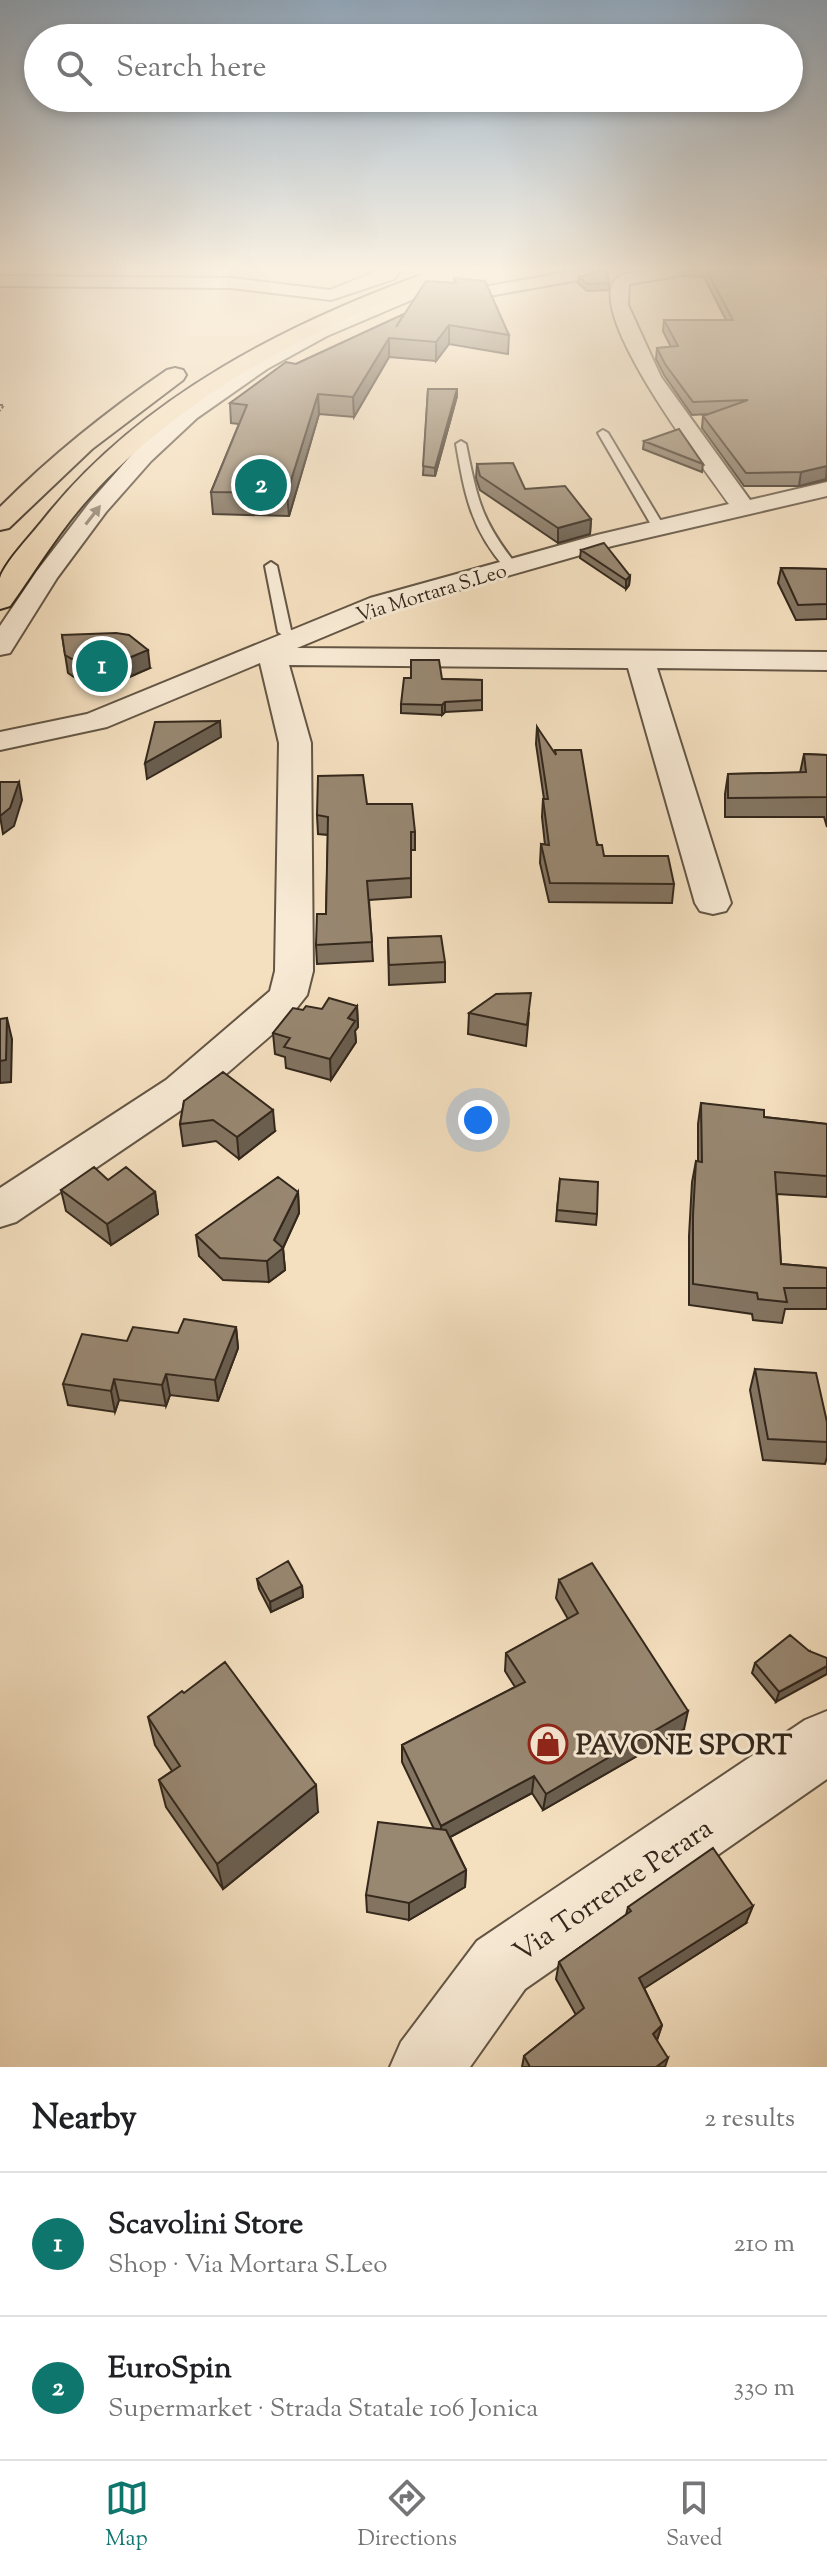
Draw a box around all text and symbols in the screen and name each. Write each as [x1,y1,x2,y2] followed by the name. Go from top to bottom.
[24,24,803,112] search box
[52,46,96,90] icon: search
[116,47,266,90] text: Search here
[235,455,287,515] pin: 2
[84,505,100,525] one-way arrow
[353,558,511,631] street label: Via Mortara S.Leo
[76,636,128,696] pin: 1
[458,1100,498,1140] your location
[527,1723,569,1765] shop icon: PAVONE SPORT
[576,1727,793,1767] place label: PAVONE SPORT
[506,1810,722,1973] street label: Via Torrente Perara
[32,2095,137,2144] text: Nearby
[704,2101,795,2138] text: 2 results
[108,2204,303,2247] text: Scavolini Store
[54,2226,62,2263] text: 1
[733,2226,795,2263] text: 210 m
[108,2247,388,2284] text: Shop · Via Mortara S.Leo
[108,2348,232,2391] text: EuroSpin
[52,2370,64,2407] text: 2
[733,2370,795,2407] text: 330 m
[108,2391,538,2428] text: Supermarket · Strada Statale 106 Jonica
[105,2476,149,2556] tab: Map
[358,2476,457,2556] tab: Directions
[666,2476,722,2556] tab: Saved

